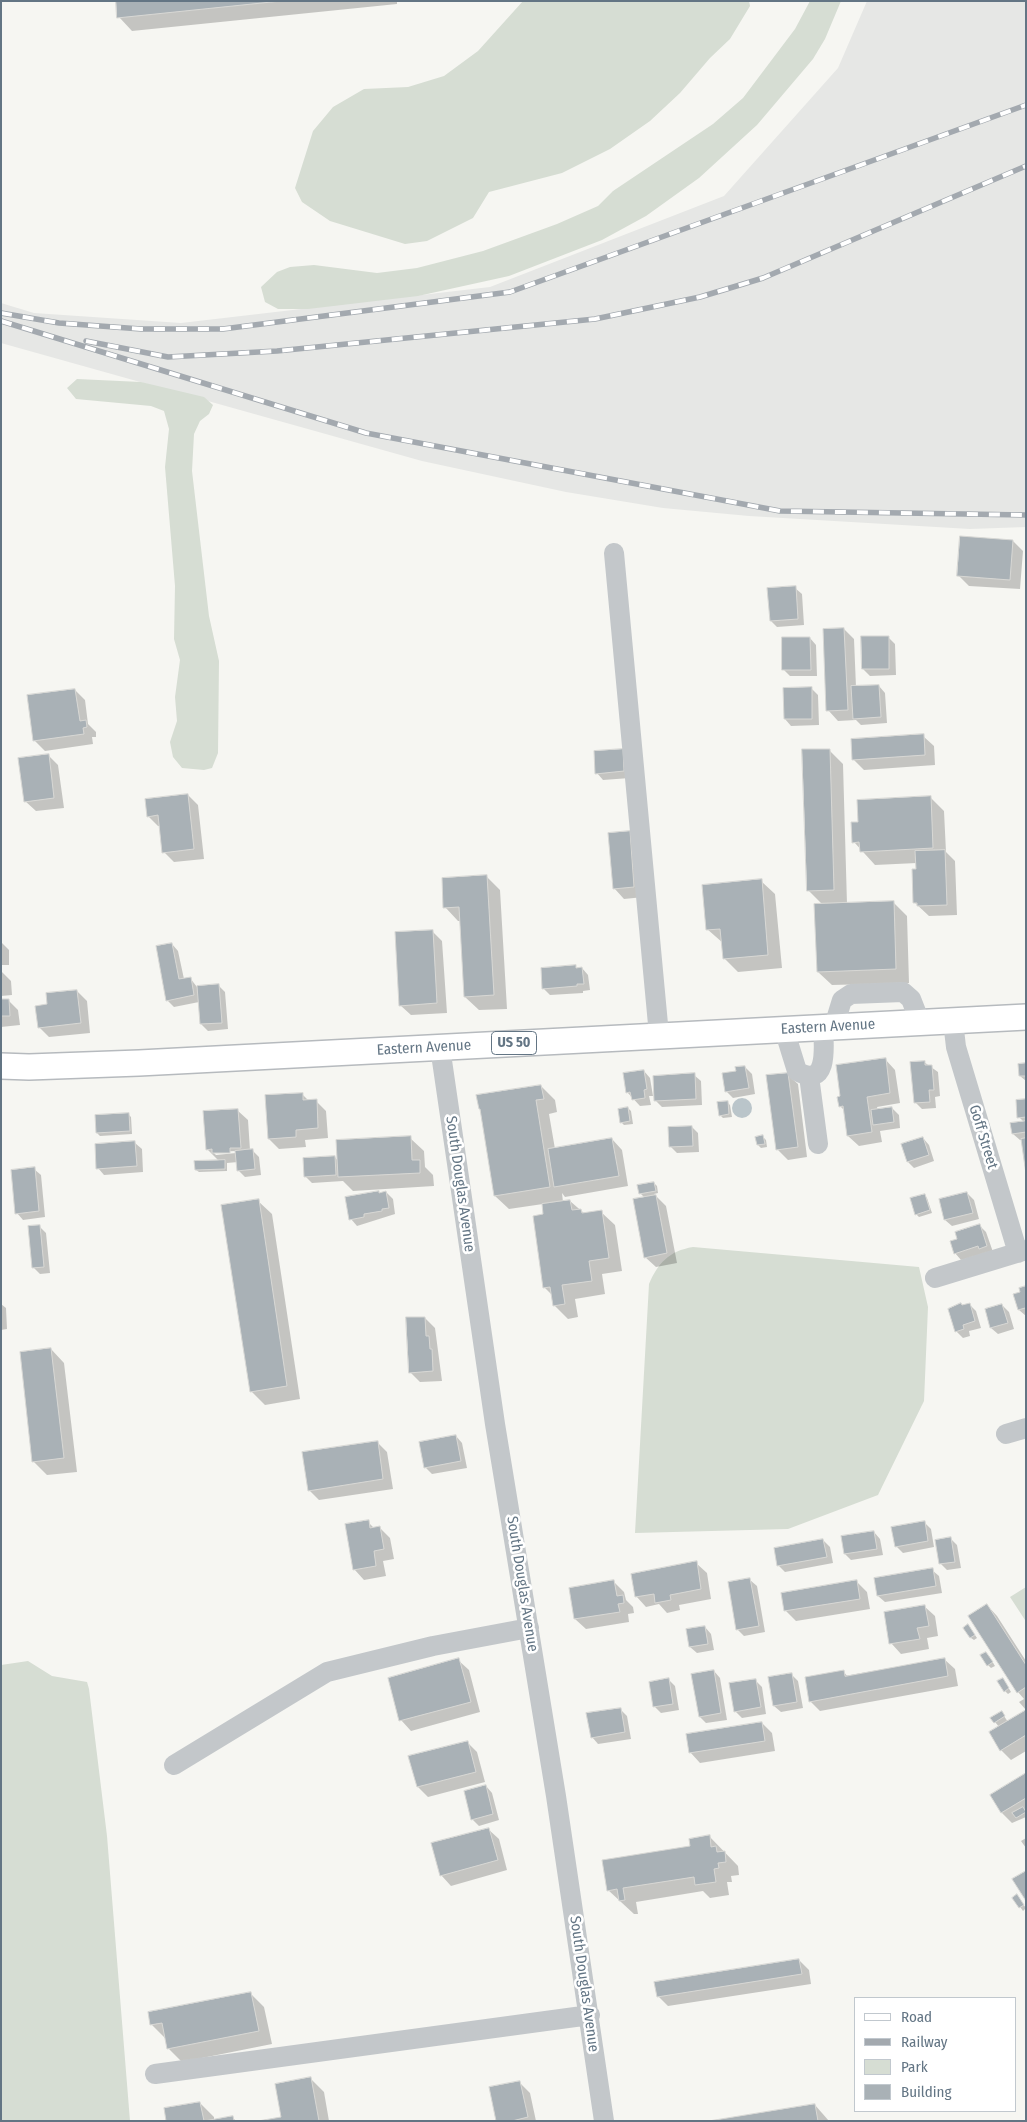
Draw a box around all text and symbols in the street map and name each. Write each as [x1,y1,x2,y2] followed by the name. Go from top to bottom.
[780,1016,876,1038] street label: Eastern Avenue
[492,1032,536,1054] road number: US 50
[376,1037,472,1059] street label: Eastern Avenue
[965,1103,1001,1171] street label: Goff Street
[442,1115,478,1253] street label: South Douglas Avenue
[502,1515,542,1653] street label: South Douglas Avenue
[566,1915,602,2053] street label: South Douglas Avenue
[854,1997,1017,2112] legend
[901,2008,932,2026] text: Road
[901,2033,948,2051] text: Railway
[901,2058,928,2076] text: Park
[901,2083,952,2101] text: Building

